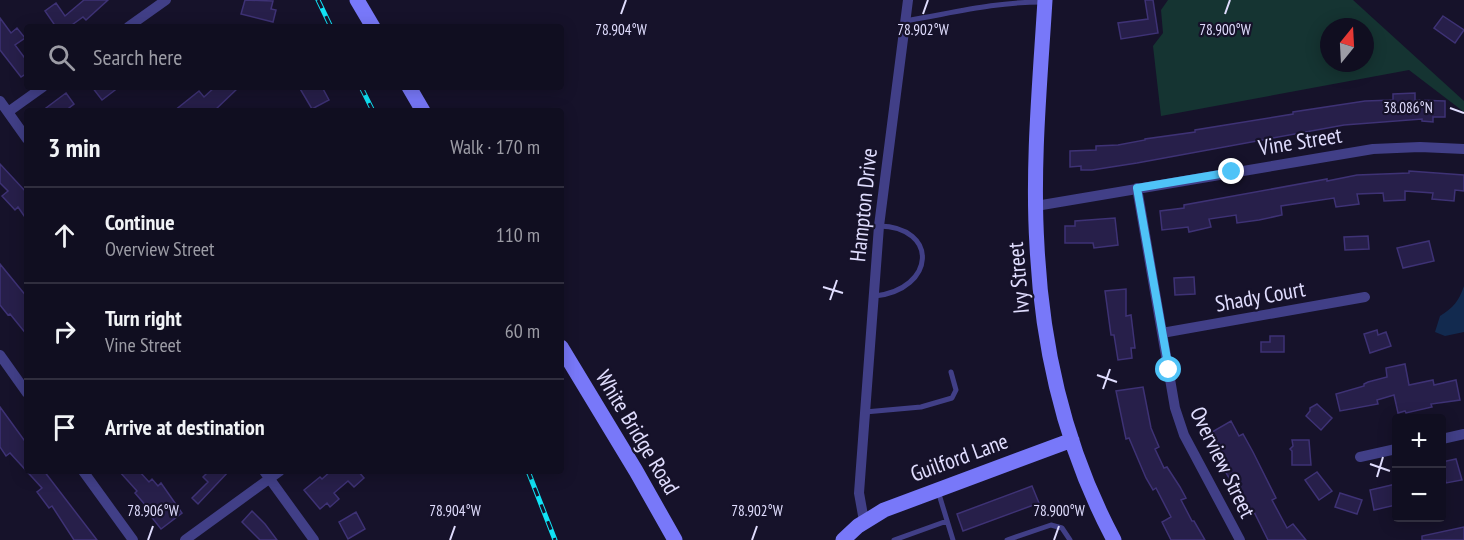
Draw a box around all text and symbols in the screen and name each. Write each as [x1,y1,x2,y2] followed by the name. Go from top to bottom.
[1320,18,1374,72] north arrow
[595,20,647,39] text: 78.904°W
[897,20,949,39] text: 78.902°W
[1199,20,1251,39] text: 78.900°W
[24,24,564,90] search box
[45,41,78,74] icon: search
[93,43,182,71] text: Search here
[1383,98,1433,117] text: 38.086°N
[1255,121,1344,162] street label: Vine Street
[48,131,101,164] text: 3 min
[450,134,540,160] text: Walk · 170 m
[843,147,883,263] street label: Hampton Drive
[1218,158,1244,184] route end
[105,208,175,236] text: Continue
[48,219,81,252] icon: ahead
[496,222,540,248] text: 110 m
[105,236,215,262] text: Overview Street
[1001,241,1035,315] street label: Ivy Street
[1213,274,1307,318] street label: Shady Court
[105,304,182,332] text: Turn right
[48,315,81,348] icon: right
[505,318,540,344] text: 60 m
[105,332,181,358] text: Vine Street
[1155,356,1181,382] route start
[590,365,686,499] street label: White Bridge Road
[1184,402,1262,522] street label: Overview Street
[48,411,81,444] icon: arrive
[105,413,265,441] text: Arrive at destination
[1392,414,1446,522] map controls
[1392,414,1446,468] button: +
[906,426,1012,488] street label: Guilford Lane
[1392,468,1446,522] button: −
[127,501,179,520] text: 78.906°W
[429,501,481,520] text: 78.904°W
[731,501,783,520] text: 78.902°W
[1033,501,1085,520] text: 78.900°W

